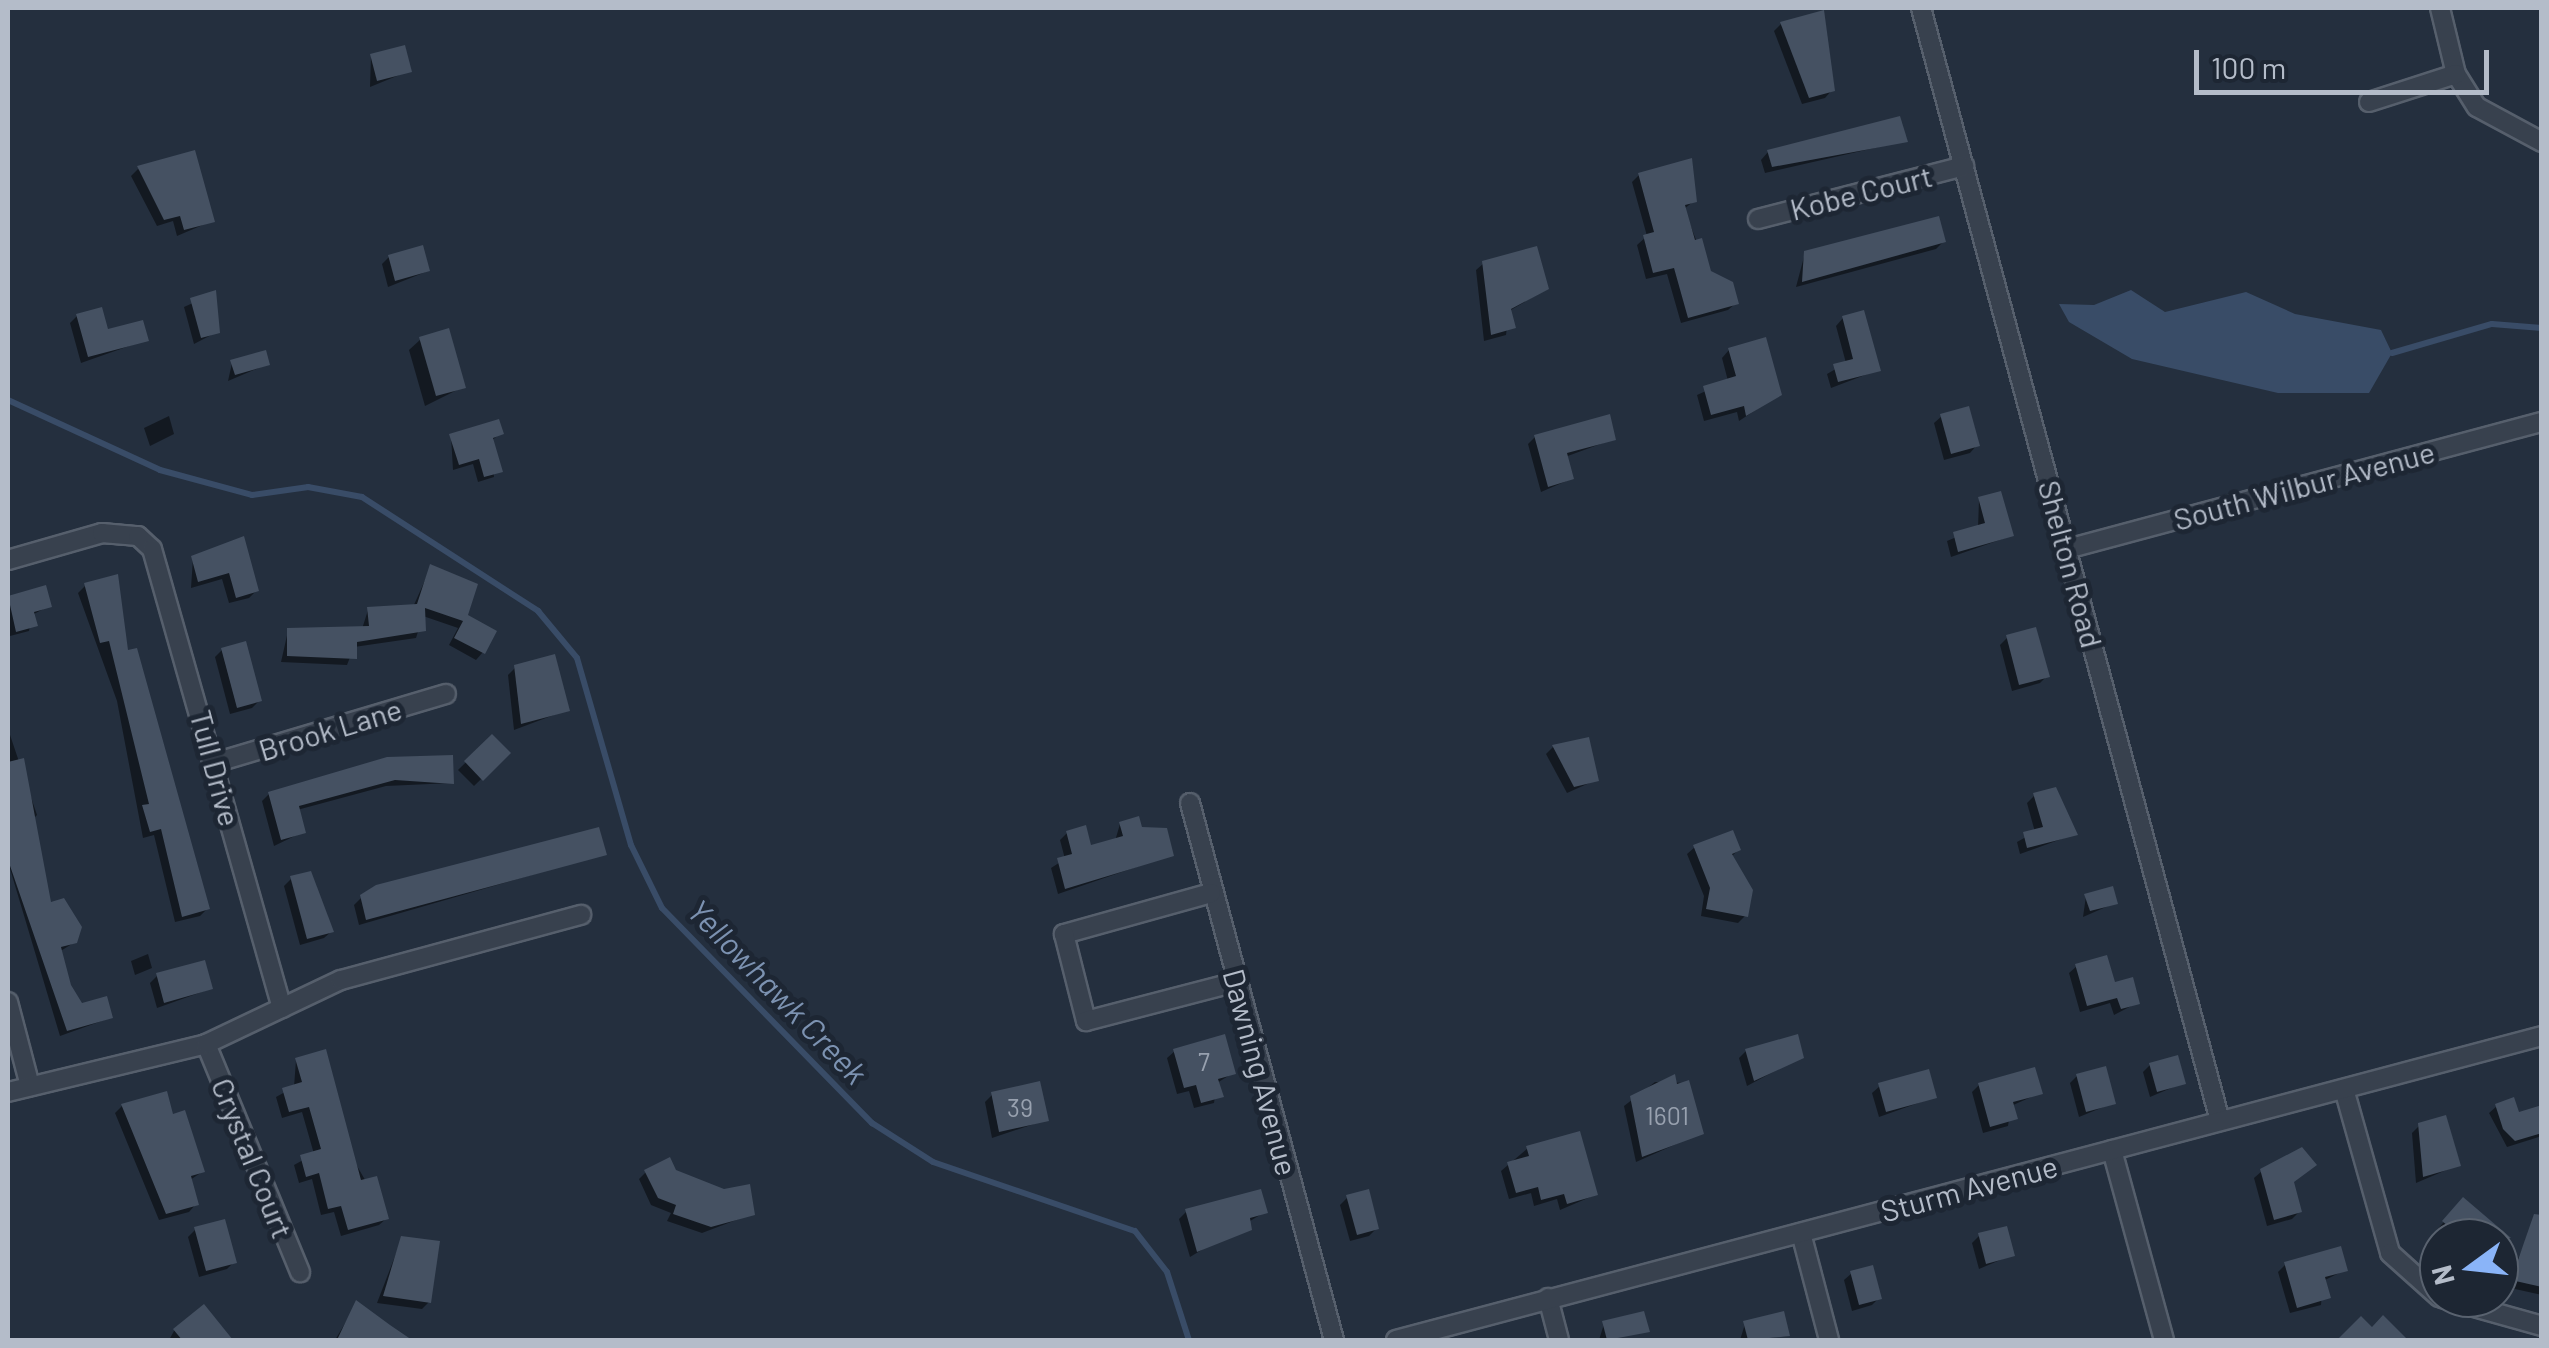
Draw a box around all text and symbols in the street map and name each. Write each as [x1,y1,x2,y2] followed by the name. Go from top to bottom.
[2199,30,2494,92] scale bar
[2211,49,2286,85] text: 100 m
[1786,157,1936,227] street label: Kobe Court
[2170,433,2438,537] street label: South Wilbur Avenue
[2031,476,2111,652] street label: Shelton Road
[254,690,406,768] street label: Brook Lane
[183,706,249,830] street label: Tull Drive
[680,891,876,1091] water label: Yellowhawk Creek
[1216,965,1306,1179] street label: Dawning Avenue
[1198,1046,1210,1076] house number: 7
[205,1073,301,1243] street label: Crystal Court
[1007,1092,1033,1122] house number: 39
[1645,1100,1689,1130] house number: 1601
[1877,1147,2061,1229] street label: Sturm Avenue
[2419,1218,2519,1318] north arrow
[2423,1262,2461,1289] text: N

